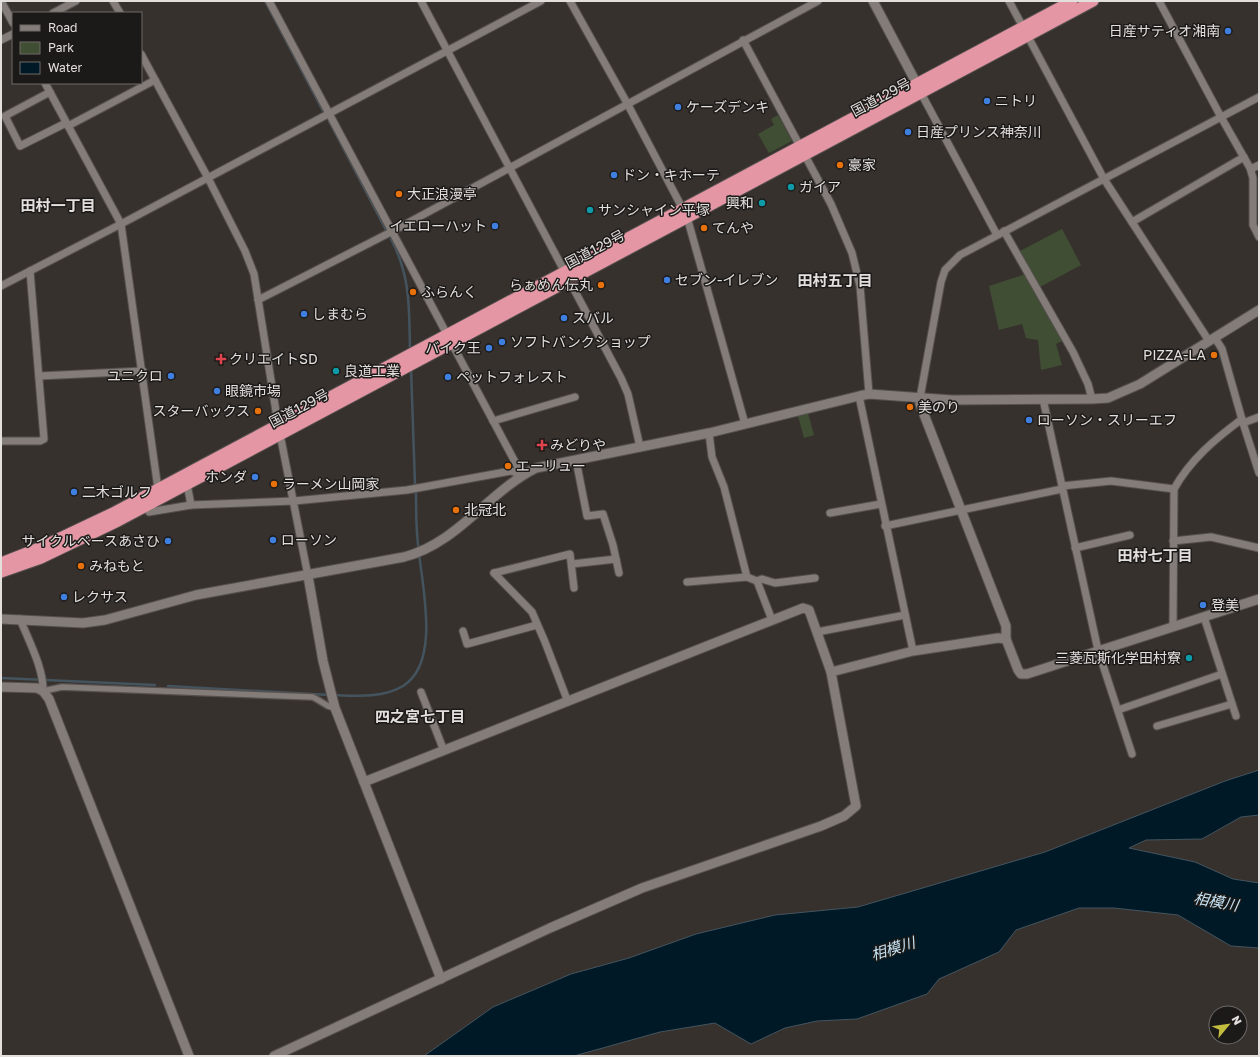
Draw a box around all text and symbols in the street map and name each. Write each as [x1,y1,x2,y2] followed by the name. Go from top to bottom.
[12,12,142,84] legend
[48,20,77,35] text: Road
[1109,22,1220,39] place label: 日産サティオ湘南
[1223,26,1233,36] marker: 日産サティオ湘南
[48,40,74,55] text: Park
[48,60,82,75] text: Water
[848,74,914,119] street label: 国道129号
[995,92,1037,109] place label: ニトリ
[982,96,992,106] marker: ニトリ
[686,98,769,115] place label: ケーズデンキ
[673,102,683,112] marker: ケーズデンキ
[916,123,1042,140] place label: 日産プリンス神奈川
[903,127,913,137] marker: 日産プリンス神奈川
[848,156,876,173] place label: 豪家
[835,160,845,170] marker: 豪家
[622,166,720,183] place label: ドン・キホーテ
[609,170,619,180] marker: ドン・キホーテ
[799,178,841,195] place label: ガイア
[786,182,796,192] marker: ガイア
[407,185,477,202] place label: 大正浪漫亭
[394,189,404,199] marker: 大正浪漫亭
[726,194,754,211] place label: 興和
[20,196,96,214] district label: 田村一丁目
[757,198,767,208] marker: 興和
[598,201,710,218] place label: サンシャイン平塚
[585,205,595,215] marker: サンシャイン平塚
[389,217,487,234] place label: イエローハット
[712,219,754,236] place label: てんや
[490,221,500,231] marker: イエローハット
[699,223,709,233] marker: てんや
[562,226,628,271] street label: 国道129号
[675,271,778,288] place label: セブン-イレブン
[797,271,873,289] district label: 田村五丁目
[662,275,672,285] marker: セブン-イレブン
[509,276,593,293] place label: らぁめん伝丸
[596,280,606,290] marker: らぁめん伝丸
[421,283,477,300] place label: ふらんく
[408,287,418,297] marker: ふらんく
[312,305,368,322] place label: しまむら
[299,309,309,319] marker: しまむら
[572,309,614,326] place label: スバル
[559,313,569,323] marker: スバル
[510,333,651,350] place label: ソフトバンクショップ
[497,337,507,347] marker: ソフトバンクショップ
[425,339,481,356] place label: バイク王
[484,343,494,353] marker: バイク王
[1143,346,1207,363] place label: PIZZA-LA
[229,350,318,367] place label: クリエイトSD
[1209,350,1219,360] marker: PIZZA-LA
[216,354,226,364] marker: クリエイトSD
[344,362,400,379] place label: 良道工業
[331,366,341,376] marker: 良道工業
[107,367,163,384] place label: ユニクロ
[456,368,568,385] place label: ペットフォレスト
[166,371,176,381] marker: ユニクロ
[443,372,453,382] marker: ペットフォレスト
[225,382,281,399] place label: 眼鏡市場
[266,385,332,430] street label: 国道129号
[212,386,222,396] marker: 眼鏡市場
[918,398,960,415] place label: 美のり
[153,402,250,419] place label: スターバックス
[905,402,915,412] marker: 美のり
[253,406,263,416] marker: スターバックス
[1037,411,1177,428] place label: ローソン・スリーエフ
[1024,415,1034,425] marker: ローソン・スリーエフ
[550,436,606,453] place label: みどりや
[537,440,547,450] marker: みどりや
[516,457,586,474] place label: エーリュー
[503,461,513,471] marker: エーリュー
[205,468,247,485] place label: ホンダ
[250,472,260,482] marker: ホンダ
[282,475,379,492] place label: ラーメン山岡家
[269,479,279,489] marker: ラーメン山岡家
[82,483,152,500] place label: 二木ゴルフ
[69,487,79,497] marker: 二木ゴルフ
[464,501,506,518] place label: 北冠北
[451,505,461,515] marker: 北冠北
[281,531,337,548] place label: ローソン
[21,532,160,549] place label: サイクルベースあさひ
[268,535,278,545] marker: ローソン
[163,536,173,546] marker: サイクルベースあさひ
[1117,546,1193,564] district label: 田村七丁目
[89,557,145,574] place label: みねもと
[76,561,86,571] marker: みねもと
[72,588,128,605] place label: レクサス
[59,592,69,602] marker: レクサス
[1211,596,1239,613] place label: 登美
[1198,600,1208,610] marker: 登美
[1055,649,1181,666] place label: 三菱瓦斯化学田村寮
[1184,653,1194,663] marker: 三菱瓦斯化学田村寮
[375,707,465,725] district label: 四之宮七丁目
[1192,888,1242,914] water label: 相模川
[869,932,919,963] water label: 相模川
[1208,1005,1248,1045] north arrow
[1229,1013,1245,1027] text: N

